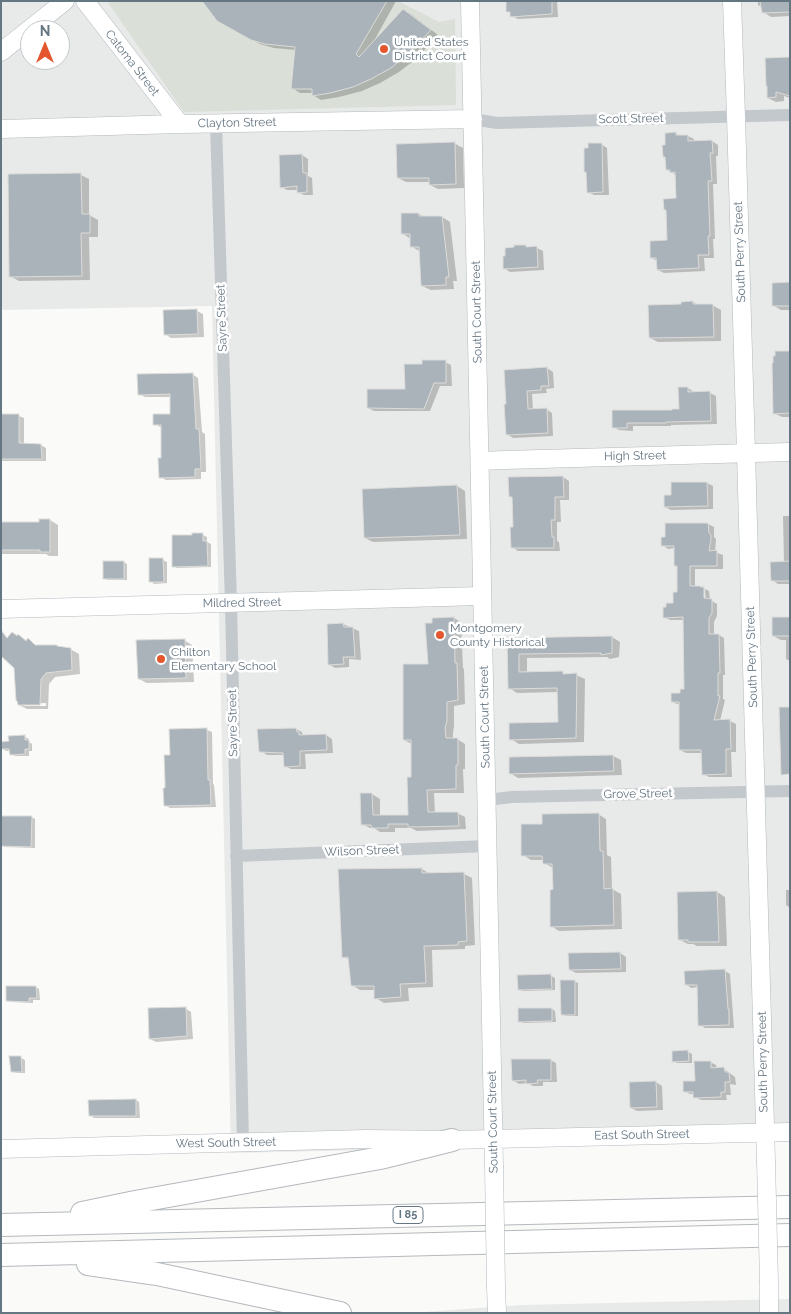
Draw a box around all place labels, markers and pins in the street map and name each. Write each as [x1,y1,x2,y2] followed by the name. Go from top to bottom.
[394,35,469,63] place label: United States District Court
[378,43,390,55] marker: United States District Court
[450,621,545,649] place label: Montgomery County Historical
[434,629,446,641] marker: Montgomery County Historical
[171,645,276,673] place label: Chilton Elementary School
[155,653,167,665] marker: Chilton Elementary School

